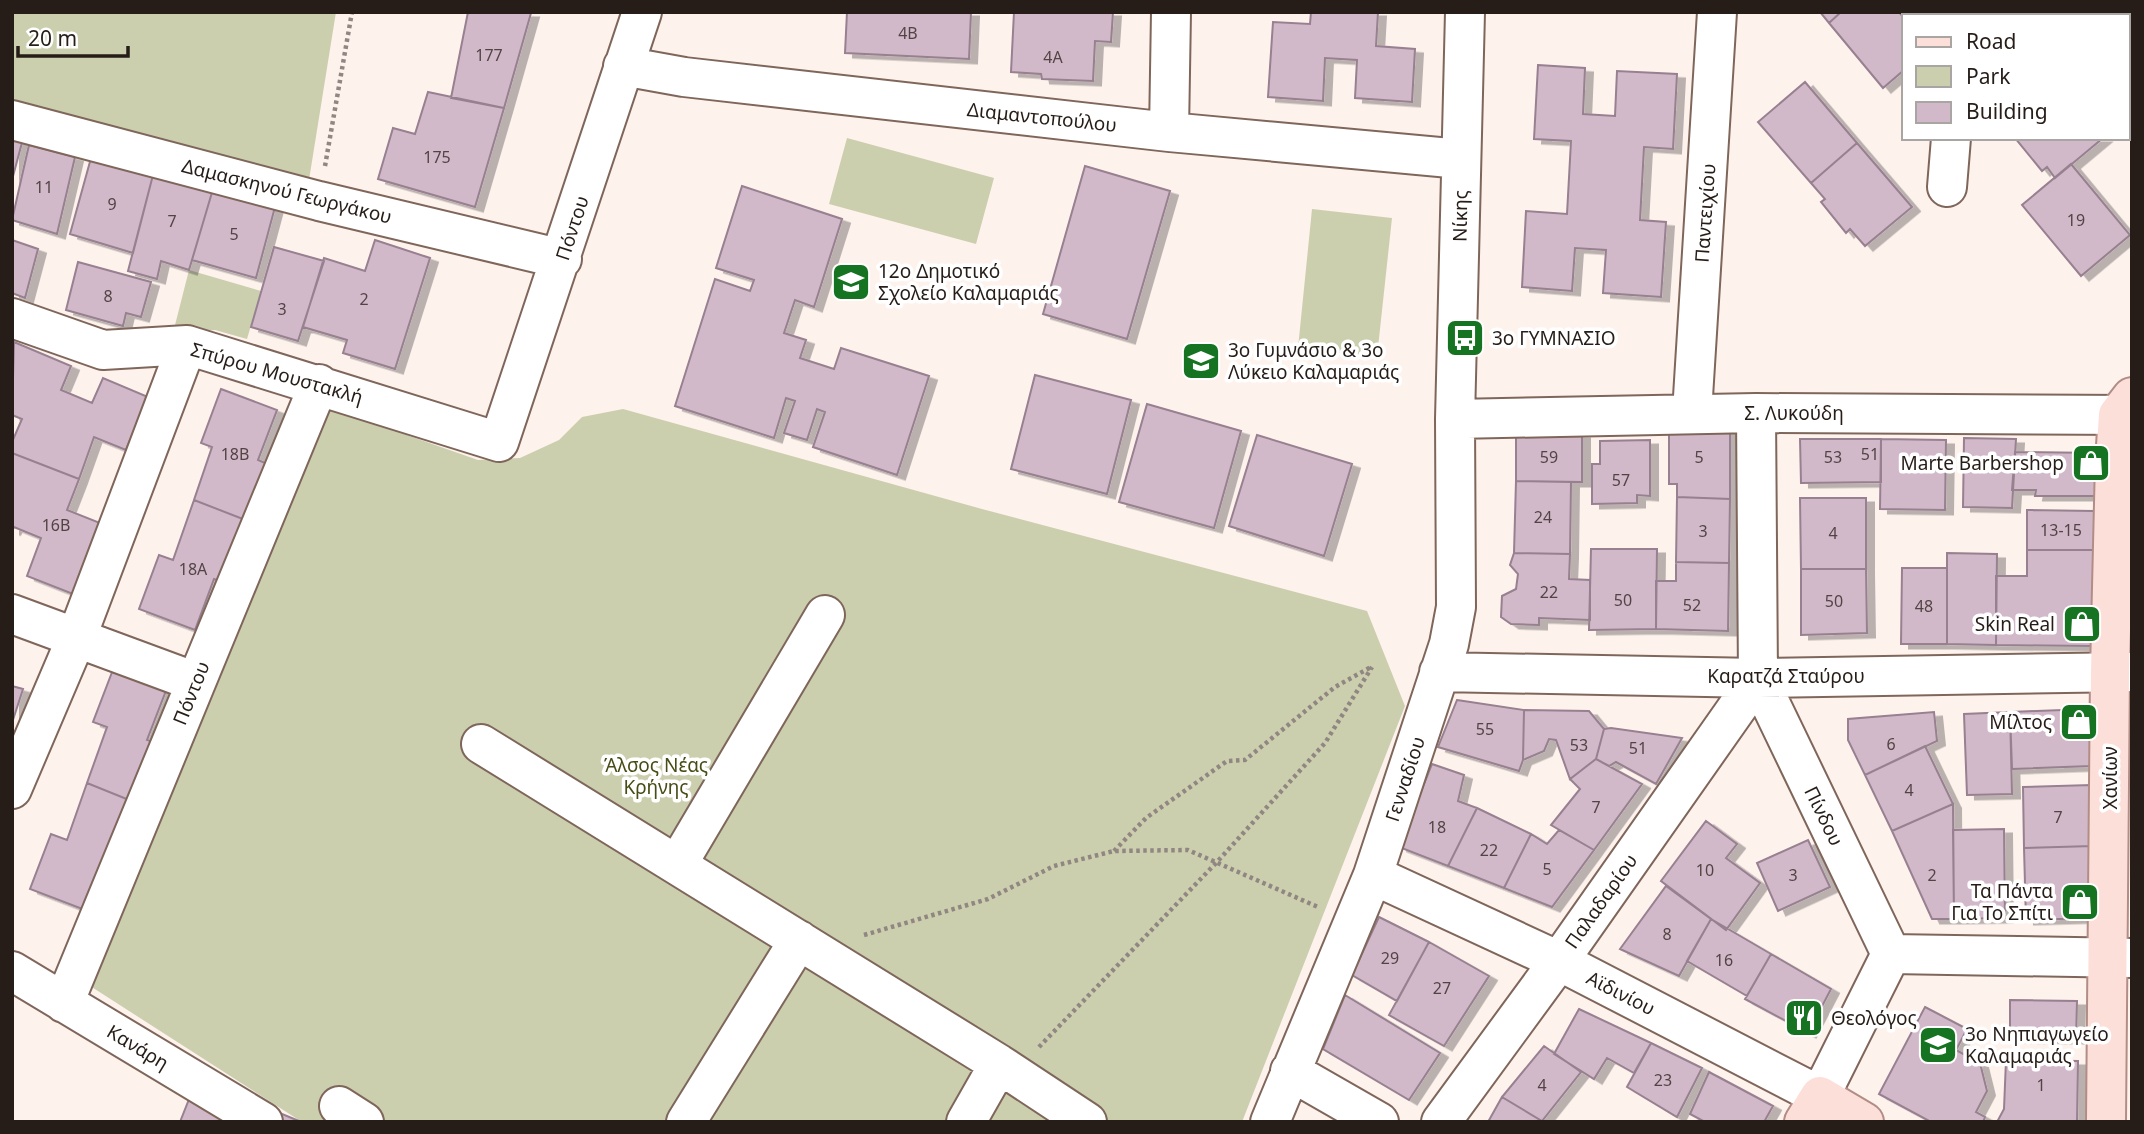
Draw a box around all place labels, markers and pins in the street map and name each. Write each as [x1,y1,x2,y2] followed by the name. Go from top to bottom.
[878,258,1059,306] place label: 12ο Δημοτικό Σχολείο Καλαμαριάς
[830,261,872,303] school or university icon: 12ο Δημοτικό Σχολείο Καλαμαριάς
[1444,317,1486,359] bus stop icon: 3ο ΓΥΜΝΑΣΙΟ
[1492,325,1616,351] place label: 3ο ΓΥΜΝΑΣΙΟ
[1228,337,1399,385] place label: 3ο Γυμνάσιο & 3ο Λύκειο Καλαμαριάς
[1180,340,1222,382] school or university icon: 3ο Γυμνάσιο & 3ο Λύκειο Καλαμαριάς
[2070,442,2112,484] shop icon: Marte Barbershop
[1901,450,2064,476] place label: Marte Barbershop
[2061,603,2103,645] shop icon: Skin Real
[1975,611,2055,637] place label: Skin Real
[2058,701,2100,743] shop icon: Μίλτος
[1989,709,2052,735] place label: Μίλτος
[1951,878,2053,926] place label: Τα Πάντα Για Το Σπίτι
[2059,881,2101,923] shop icon: Τα Πάντα Για Το Σπίτι
[1783,997,1825,1039] restaurant icon: Θεολόγος
[1831,1005,1917,1031] place label: Θεολόγος
[1965,1021,2109,1069] place label: 3ο Νηπιαγωγείο Καλαμαριάς
[1917,1024,1959,1066] school or university icon: 3ο Νηπιαγωγείο Καλαμαριάς

